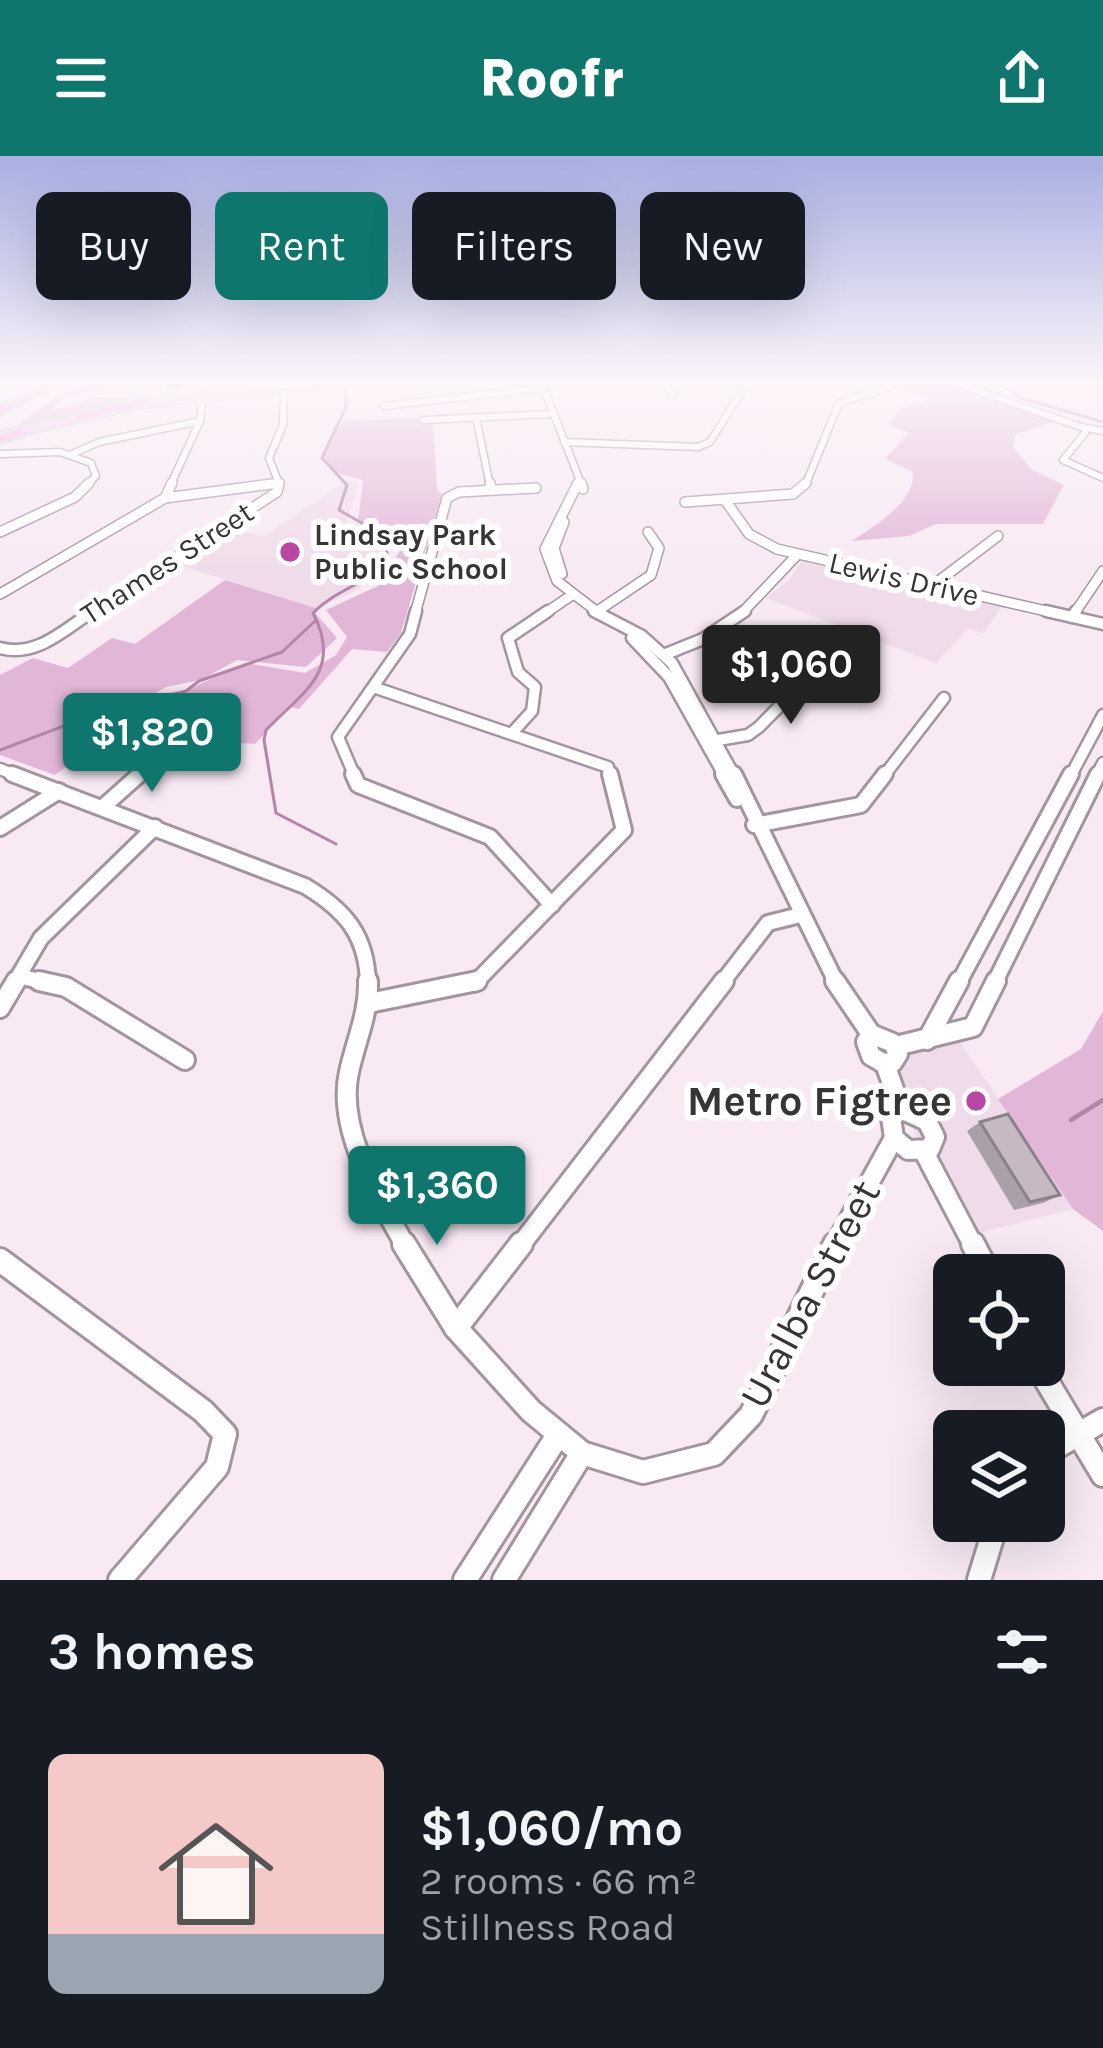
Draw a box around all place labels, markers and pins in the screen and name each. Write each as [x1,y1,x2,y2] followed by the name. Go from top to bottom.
[314,517,508,587] place label: Lindsay Park Public School
[277,539,303,565] marker: Lindsay Park Public School
[693,625,889,727] pin: $1,060
[54,693,250,795] pin: $1,820
[687,1076,952,1126] place label: Metro Figtree
[963,1088,989,1114] marker: Metro Figtree
[339,1146,535,1248] pin: $1,360

